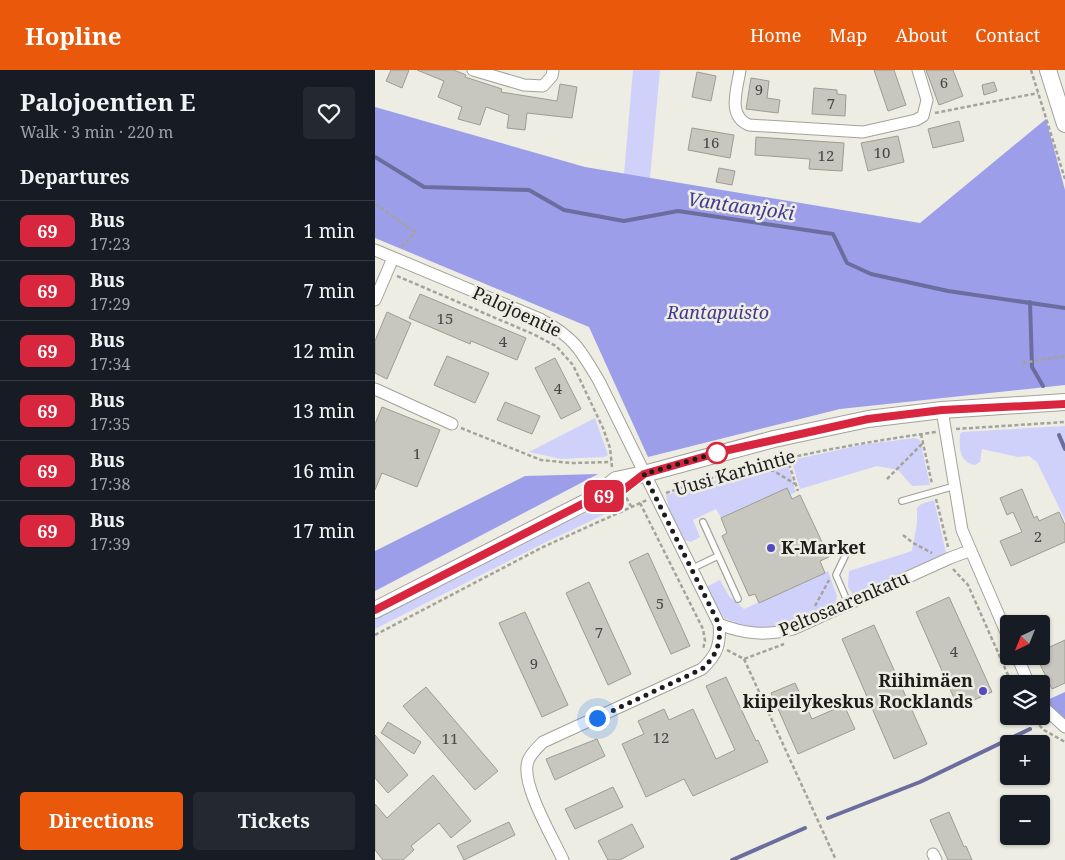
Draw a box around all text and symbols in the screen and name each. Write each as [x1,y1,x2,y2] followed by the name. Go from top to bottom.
[25,19,122,52] text: Hopline
[750,23,801,47] text: Home
[829,23,867,47] text: Map
[895,23,947,47] text: About
[975,23,1040,47] text: Contact
[940,72,948,92] house number: 6
[755,79,763,99] house number: 9
[20,85,195,118] text: Palojoentien E
[303,87,355,139] button: heart
[827,93,835,113] house number: 7
[20,121,173,143] text: Walk · 3 min · 220 m
[703,132,719,152] house number: 16
[874,142,890,162] house number: 10
[818,145,834,165] house number: 12
[20,164,129,190] text: Departures
[686,186,796,226] water label: Vantaanjoki
[90,207,125,233] text: Bus
[303,218,355,244] text: 1 min
[37,219,58,243] text: 69
[90,233,130,255] text: 17:23
[90,267,125,293] text: Bus
[303,278,355,304] text: 7 min
[37,279,58,303] text: 69
[469,280,566,342] street label: Palojoentie
[90,293,130,315] text: 17:29
[666,300,769,324] park label: Rantapuisto
[437,308,453,328] house number: 15
[90,327,125,353] text: Bus
[499,331,508,351] house number: 4
[293,338,355,364] text: 12 min
[37,339,58,363] text: 69
[90,353,130,375] text: 17:34
[554,378,563,398] house number: 4
[90,387,125,413] text: Bus
[293,398,355,424] text: 13 min
[37,399,58,423] text: 69
[90,413,130,435] text: 17:35
[706,442,728,464] unlabelled marker
[413,443,421,463] house number: 1
[672,443,798,501] street label: Uusi Karhintie
[90,447,125,473] text: Bus
[293,458,355,484] text: 16 min
[37,459,58,483] text: 69
[90,473,130,495] text: 17:38
[581,480,627,512] line badge: 69
[594,484,614,508] text: 69
[90,507,125,533] text: Bus
[293,518,355,544] text: 17 min
[37,519,58,543] text: 69
[1034,526,1042,546] house number: 2
[90,533,130,555] text: 17:39
[781,535,866,559] place label: K-Market
[765,542,777,554] marker: K-Market
[775,565,913,641] street label: Peltosaarenkatu
[656,593,664,613] house number: 5
[1000,615,1050,665] north arrow
[1000,615,1050,845] map controls
[595,622,603,642] house number: 7
[950,641,959,661] house number: 4
[530,653,538,673] house number: 9
[743,668,973,713] place label: Riihimäen kiipeilykeskus Rocklands
[1000,675,1050,725] button: layers
[977,685,989,697] marker: Riihimäen kiipeilykeskus Rocklands
[585,706,610,731] your location
[653,727,669,747] house number: 12
[442,728,458,748] house number: 11
[1000,735,1050,785] button: +
[20,792,183,850] button: Directions
[193,792,355,850] button: Tickets
[1000,795,1050,845] button: −

